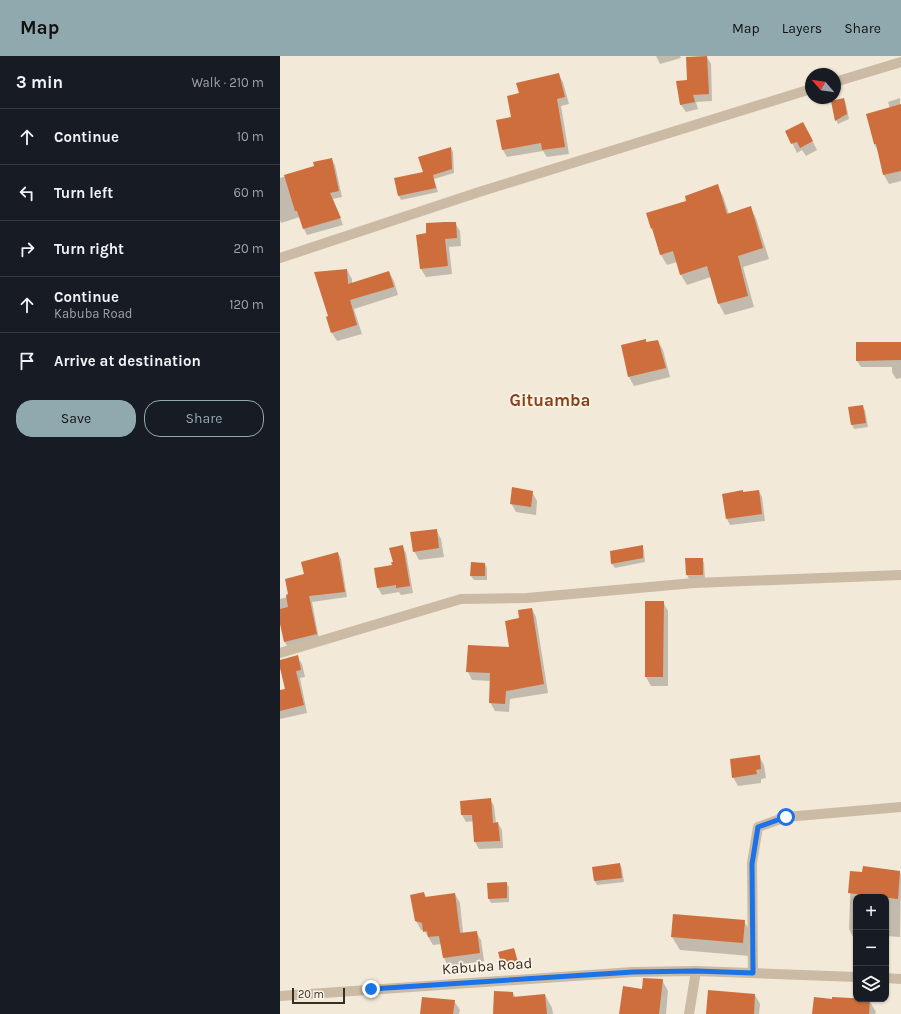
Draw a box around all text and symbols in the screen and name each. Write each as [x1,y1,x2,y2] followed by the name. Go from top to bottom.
[20,17,59,39] text: Map
[732,20,760,37] text: Map
[782,20,822,37] text: Layers
[844,20,881,37] text: Share
[805,68,841,104] north arrow
[16,72,63,92] text: 3 min
[191,75,264,90] text: Walk · 210 m
[16,126,38,148] icon: ahead
[54,128,119,146] text: Continue
[237,129,264,144] text: 10 m
[16,182,38,204] icon: left
[54,184,113,202] text: Turn left
[234,185,264,200] text: 60 m
[16,238,38,260] icon: right
[54,240,124,258] text: Turn right
[234,241,264,256] text: 20 m
[54,288,119,306] text: Continue
[16,294,38,316] icon: ahead
[229,297,264,312] text: 120 m
[54,306,133,321] text: Kabuba Road
[16,350,38,372] icon: arrive
[54,352,201,370] text: Arrive at destination
[510,390,590,410] district label: Gituamba
[16,400,136,437] button: Save
[144,400,264,437] button: Share
[777,808,795,826] route start
[853,894,889,1002] map controls
[853,894,889,930] button: +
[853,930,889,966] button: −
[441,954,533,978] street label: Kabuba Road
[853,966,889,1002] button: layers
[362,980,380,998] route end
[292,986,345,1005] scale bar
[298,988,324,1001] text: 20 m

